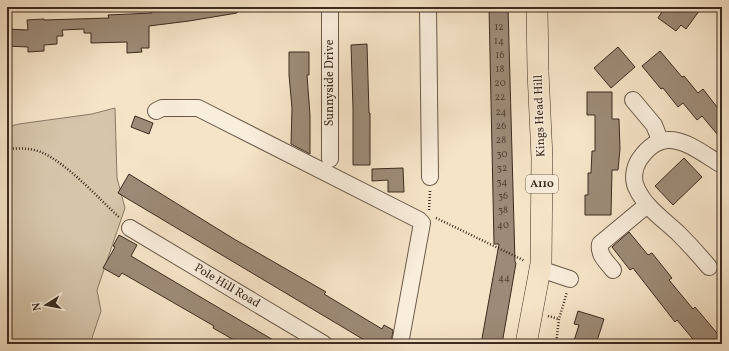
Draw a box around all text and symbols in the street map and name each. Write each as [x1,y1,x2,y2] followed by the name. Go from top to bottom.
[494,20,504,34] house number: 12
[494,34,504,48] house number: 14
[322,39,338,126] street label: Sunnyside Drive
[496,48,504,62] house number: 16
[496,62,504,76] house number: 18
[531,74,549,157] street label: Kings Head Hill
[494,76,506,90] house number: 20
[495,90,505,104] house number: 22
[495,105,507,119] house number: 24
[496,119,506,133] house number: 26
[496,133,506,147] house number: 28
[497,147,507,161] house number: 30
[497,161,507,175] house number: 32
[496,175,508,189] house number: 34
[526,175,558,193] road number: A110
[498,189,508,203] house number: 36
[498,203,508,217] house number: 38
[497,218,509,232] house number: 40
[191,260,263,312] street label: Pole Hill Road
[498,271,510,285] house number: 44
[26,285,66,325] north arrow
[30,301,46,312] text: N

